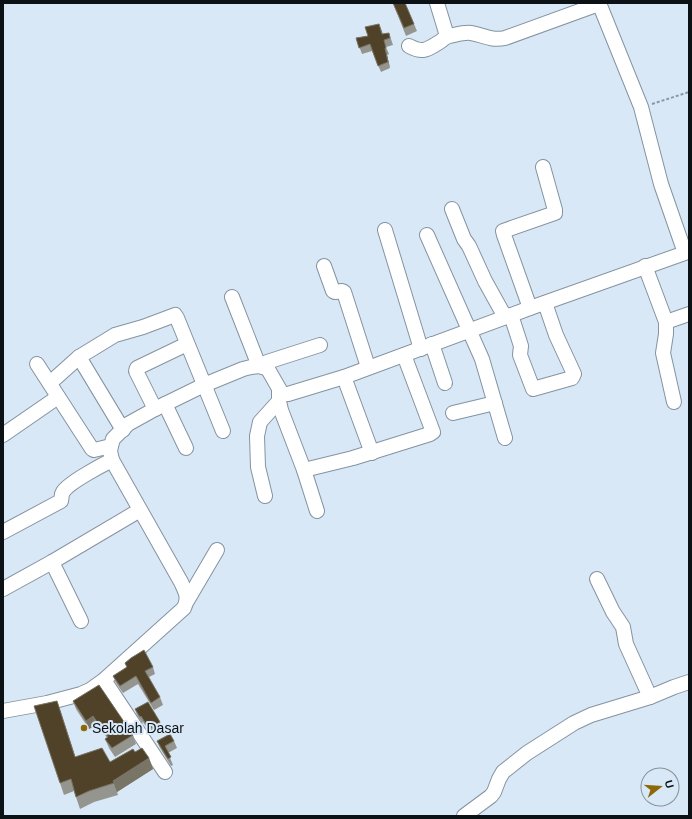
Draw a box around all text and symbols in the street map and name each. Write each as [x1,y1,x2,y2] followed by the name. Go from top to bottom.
[92,720,184,736] place label: Sekolah Dasar
[79,723,89,733] marker: Sekolah Dasar
[640,767,680,807] north arrow
[663,779,676,790] text: U

